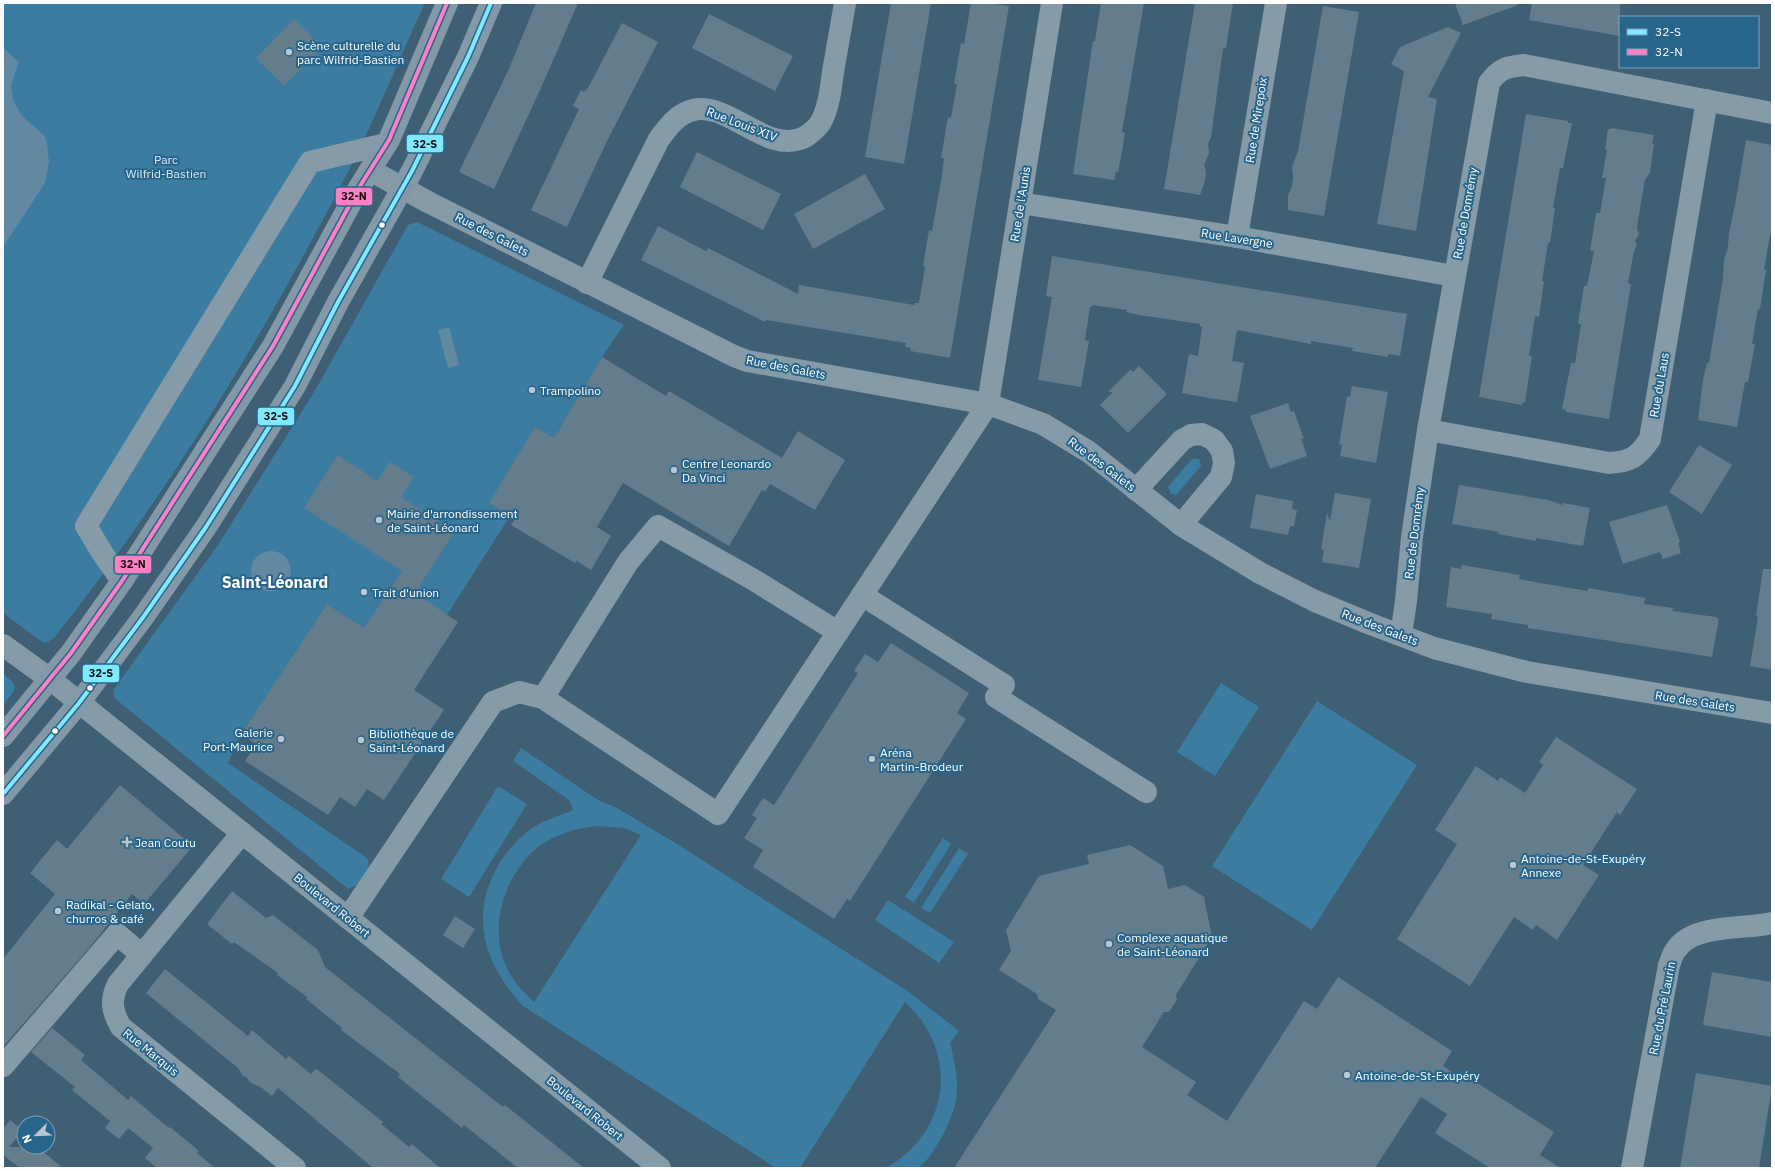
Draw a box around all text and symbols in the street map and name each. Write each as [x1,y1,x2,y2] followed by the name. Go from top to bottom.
[1619,16,1759,68] legend
[1655,24,1681,39] text: 32-S
[297,38,404,67] place label: Scène culturelle du parc Wilfrid-Bastien
[1655,44,1683,59] text: 32-N
[284,47,294,57] marker: Scène culturelle du parc Wilfrid-Bastien
[1242,76,1270,164] street label: Rue de Mirepoix
[705,104,780,145] street label: Rue Louis XIV
[406,134,444,153] line badge: 32-S
[413,137,437,151] text: 32-S
[126,152,206,181] park label: Parc Wilfrid-Bastien
[1007,165,1033,243] street label: Rue de l'Aunis
[1450,166,1480,260] street label: Rue de Domrémy
[335,187,373,206] line badge: 32-N
[341,189,367,203] text: 32-N
[453,209,532,259] street label: Rue des Galets
[377,220,387,230] unlabelled marker
[1200,225,1274,251] street label: Rue Lavergne
[1646,351,1672,419] street label: Rue du Laus
[745,352,827,382] street label: Rue des Galets
[540,383,601,398] place label: Trampolino
[527,385,537,395] marker: Trampolino
[257,407,295,426] line badge: 32-S
[264,409,288,423] text: 32-S
[1065,434,1139,494] street label: Rue des Galets
[682,456,772,485] place label: Centre Leonardo Da Vinci
[669,465,679,475] marker: Centre Leonardo Da Vinci
[1401,486,1427,580] street label: Rue de Domrémy
[387,506,518,535] place label: Mairie d'arrondissement de Saint-Léonard
[374,515,384,525] marker: Mairie d'arrondissement de Saint-Léonard
[114,555,152,574] line badge: 32-N
[120,557,146,571] text: 32-N
[222,572,328,592] district label: Saint-Léonard
[372,585,439,600] place label: Trait d'union
[359,587,369,597] marker: Trait d'union
[1340,606,1421,649] street label: Rue des Galets
[82,664,120,683] line badge: 32-S
[89,666,113,680] text: 32-S
[85,683,95,693] unlabelled marker
[1654,687,1736,715] street label: Rue des Galets
[203,725,273,754] place label: Galerie Port-Maurice
[50,726,60,736] unlabelled marker
[369,726,455,755] place label: Bibliothèque de Saint-Léonard
[276,734,286,744] marker: Galerie Port-Maurice
[356,735,366,745] marker: Bibliothèque de Saint-Léonard
[880,745,964,774] place label: Aréna Martin-Brodeur
[867,754,877,764] marker: Aréna Martin-Brodeur
[135,835,196,850] place label: Jean Coutu
[122,837,132,847] marker: Jean Coutu
[1521,851,1646,880] place label: Antoine-de-St-Exupéry Annexe
[1508,860,1518,870] marker: Antoine-de-St-Exupéry Annexe
[291,870,373,940] street label: Boulevard Robert
[66,897,155,926] place label: Radikal - Gelato, churros & café
[53,906,63,916] marker: Radikal - Gelato, churros & café
[1117,930,1228,959] place label: Complexe aquatique de Saint-Léonard
[1104,939,1114,949] marker: Complexe aquatique de Saint-Léonard
[1646,960,1678,1056] street label: Rue du Pré Laurin
[120,1025,182,1079] street label: Rue Marquis
[1355,1068,1480,1083] place label: Antoine-de-St-Exupéry
[1342,1070,1352,1080] marker: Antoine-de-St-Exupéry
[544,1073,626,1143] street label: Boulevard Robert
[16,1115,56,1155] north arrow
[19,1132,35,1145] text: N

